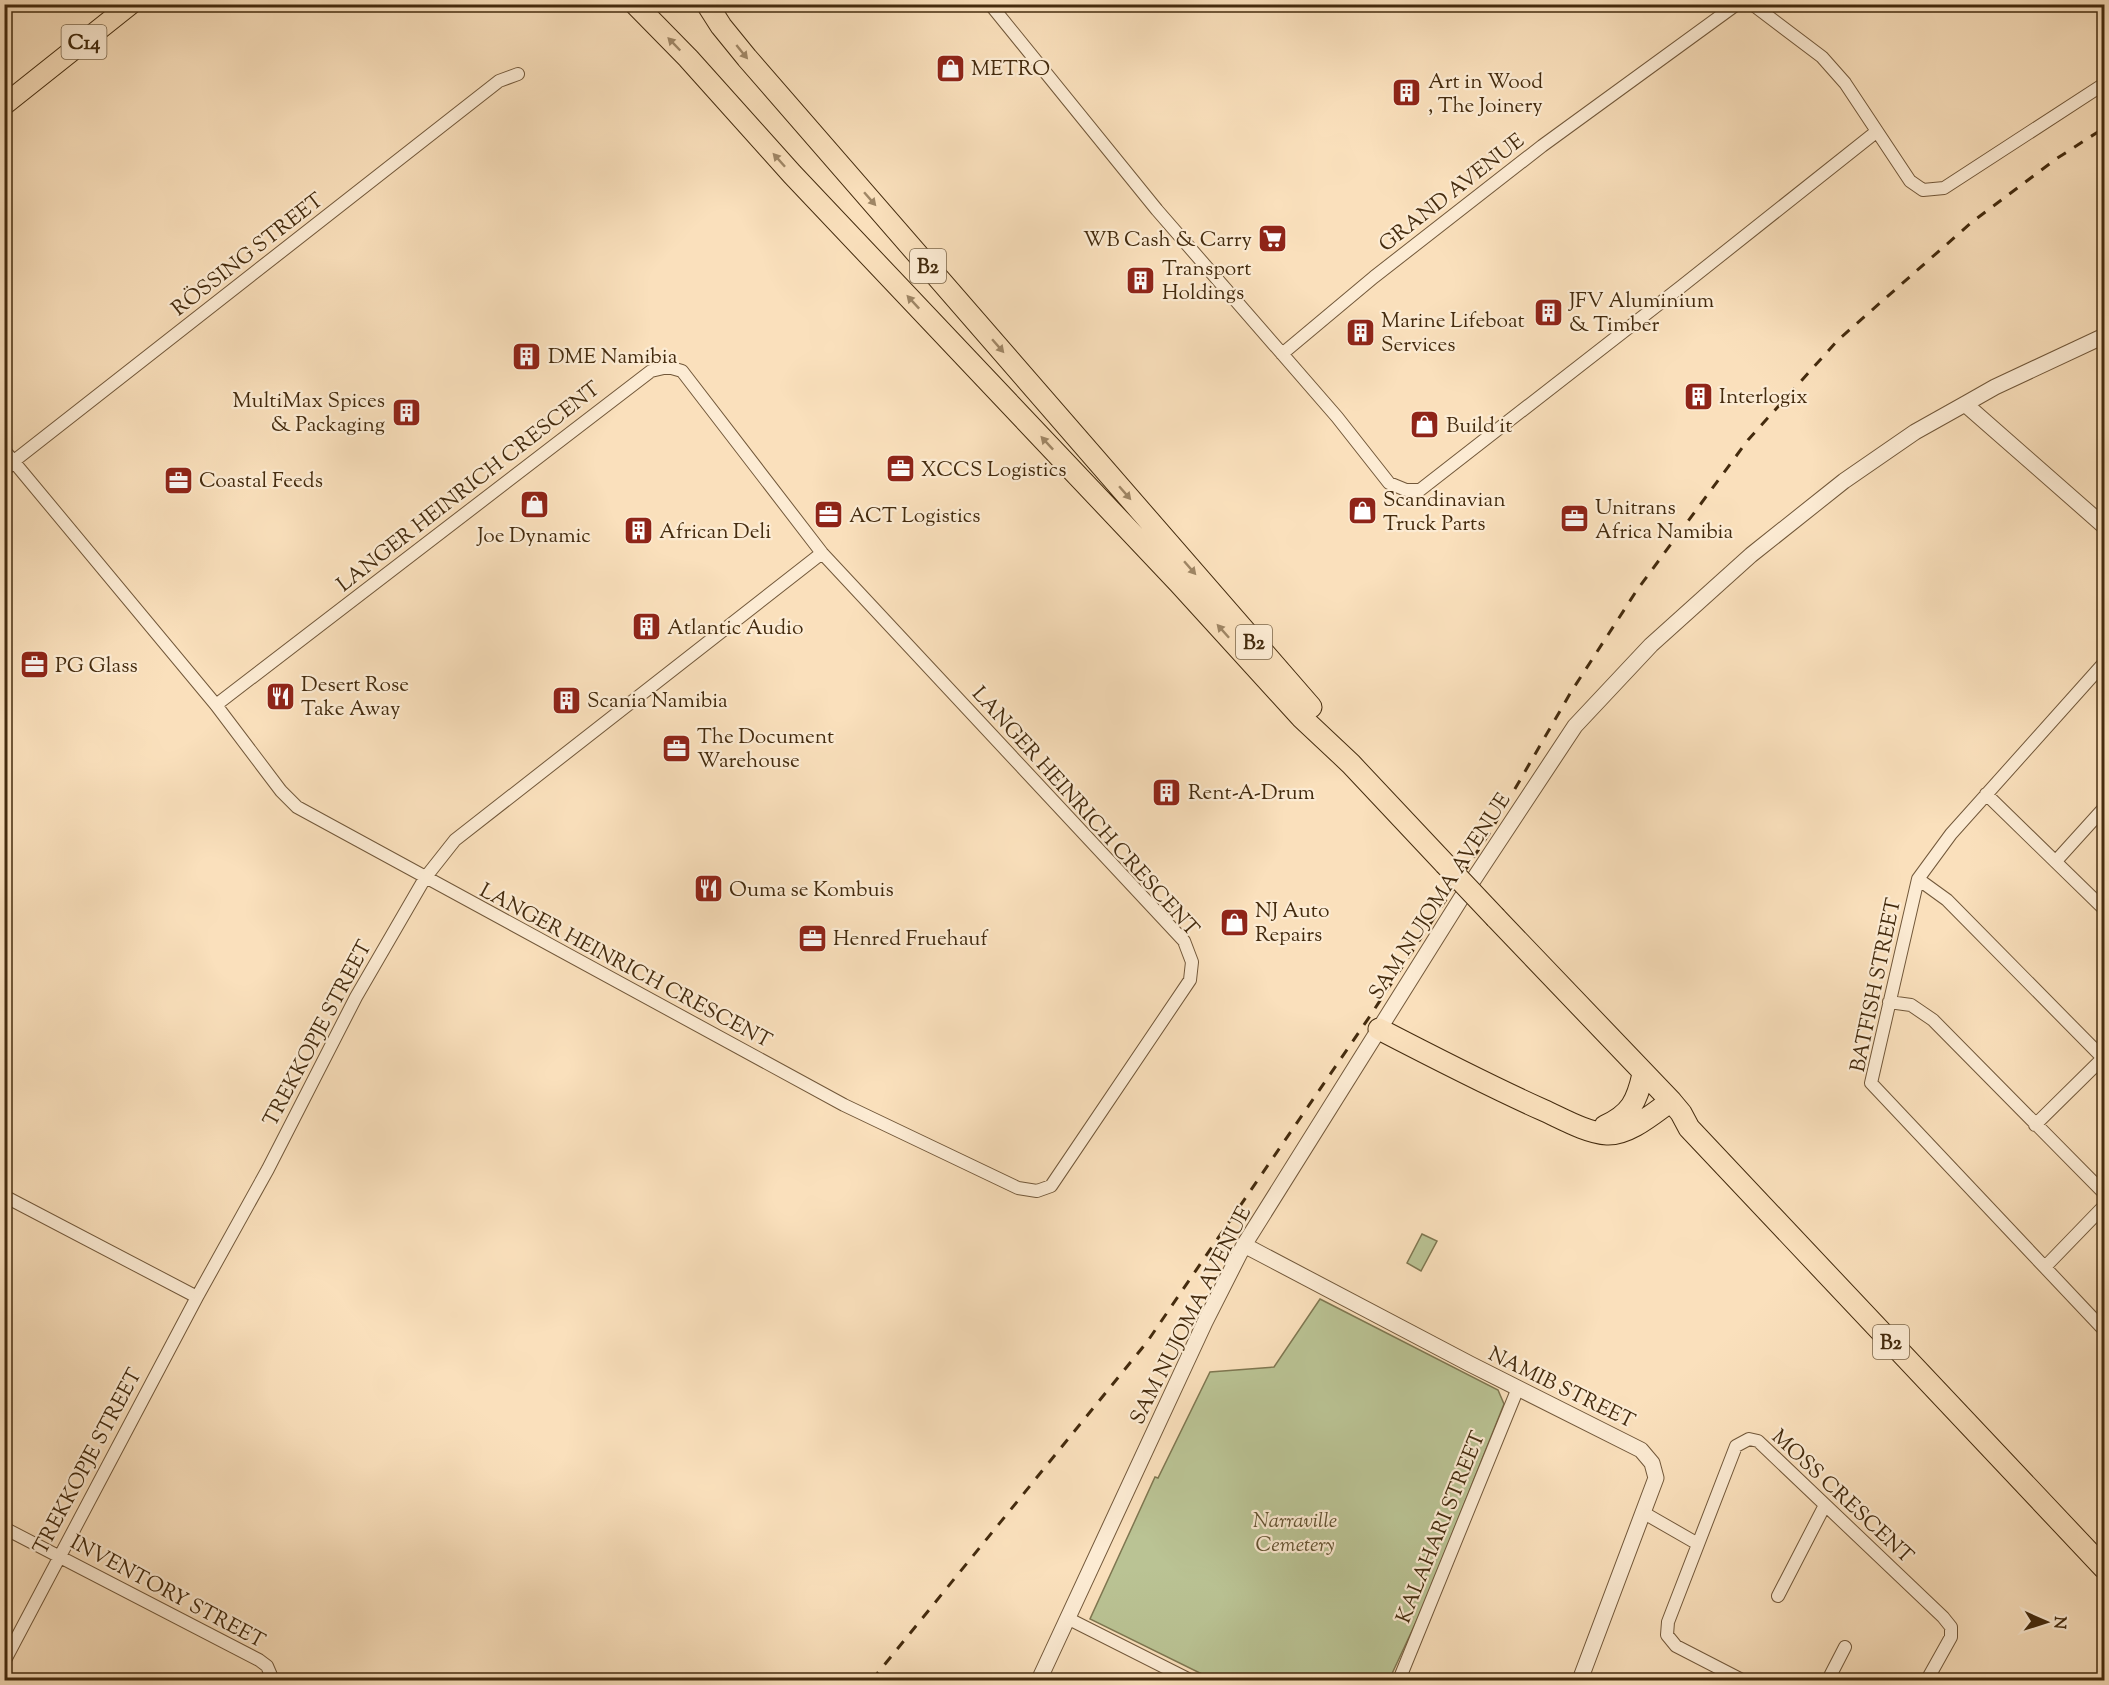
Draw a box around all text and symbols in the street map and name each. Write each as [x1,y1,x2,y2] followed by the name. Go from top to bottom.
[62,25,106,59] road number: C14
[668,37,681,52] one-way arrow
[735,44,748,59] one-way arrow
[934,52,966,84] shop icon: METRO
[971,55,1050,85] place label: METRO
[1428,68,1543,122] place label: Art in Wood , The Joinery
[1391,77,1423,109] building icon: Art in Wood , The Joinery
[1373,127,1532,260] street label: GRAND AVENUE
[773,153,786,168] one-way arrow
[166,187,331,324] street label: RÖSSING STREET
[863,191,876,206] one-way arrow
[1257,223,1289,255] supermarket icon: WB Cash & Carry
[1083,226,1253,256] place label: WB Cash & Carry
[910,249,946,283] road number: B2
[1162,255,1251,309] place label: Transport Holdings
[1125,264,1157,296] building icon: Transport Holdings
[1568,287,1714,341] place label: JFV Aluminium & Timber
[906,295,920,309] one-way arrow
[1532,296,1564,328] building icon: JFV Aluminium & Timber
[1381,307,1525,361] place label: Marine Lifeboat Services
[1344,316,1376,348] building icon: Marine Lifeboat Services
[991,338,1004,354] one-way arrow
[511,340,543,372] building icon: DME Namibia
[548,343,678,373] place label: DME Namibia
[331,375,608,600] street label: LANGER HEINRICH CRESCENT
[1682,380,1714,412] building icon: Interlogix
[1719,383,1808,413] place label: Interlogix
[233,387,385,441] place label: MultiMax Spices & Packaging
[390,396,422,428] building icon: MultiMax Spices & Packaging
[1409,409,1441,441] shop icon: Build it
[1446,412,1512,442] place label: Build it
[1040,436,1054,451] one-way arrow
[884,453,916,485] office icon: XCCS Logistics
[921,456,1066,486] place label: XCCS Logistics
[162,464,194,496] office icon: Coastal Feeds
[199,467,323,497] place label: Coastal Feeds
[1118,486,1132,501] one-way arrow
[1383,486,1506,540] place label: Scandinavian Truck Parts
[518,488,550,520] shop icon: Joe Dynamic
[1595,494,1734,548] place label: Unitrans Africa Namibia
[1346,495,1378,527] shop icon: Scandinavian Truck Parts
[812,499,844,531] office icon: ACT Logistics
[849,502,981,532] place label: ACT Logistics
[1558,503,1590,535] office icon: Unitrans Africa Namibia
[622,515,654,547] building icon: African Deli
[659,518,771,548] place label: African Deli
[476,522,591,552] place label: Joe Dynamic
[1184,560,1197,576] one-way arrow
[630,611,662,643] building icon: Atlantic Audio
[667,614,803,644] place label: Atlantic Audio
[1217,624,1230,639] one-way arrow
[1236,625,1272,659] road number: B2
[18,649,50,681] office icon: PG Glass
[55,652,138,682] place label: PG Glass
[301,671,409,725] place label: Desert Rose Take Away
[264,680,296,712] restaurant icon: Desert Rose Take Away
[964,681,1205,944] street label: LANGER HEINRICH CRESCENT
[550,684,582,716] building icon: Scania Namibia
[587,687,728,717] place label: Scania Namibia
[697,723,834,777] place label: The Document Warehouse
[660,732,692,764] office icon: The Document Warehouse
[1151,776,1183,808] building icon: Rent-A-Drum
[1188,779,1315,809] place label: Rent-A-Drum
[1362,787,1519,1006] street label: SAM NUJOMA AVENUE
[692,873,724,905] restaurant icon: Ouma se Kombuis
[729,876,894,906] place label: Ouma se Kombuis
[474,877,777,1057] street label: LANGER HEINRICH CRESCENT
[1844,895,1910,1075] street label: BATFISH STREET
[1255,897,1329,951] place label: NJ Auto Repairs
[1218,906,1250,938] shop icon: NJ Auto Repairs
[796,922,828,954] office icon: Henred Fruehauf
[833,925,989,955] place label: Henred Fruehauf
[257,935,381,1132] street label: TREKKOPJE STREET
[1124,1201,1260,1430] street label: SAM NUJOMA AVENUE
[1873,1325,1909,1359] road number: B2
[1483,1340,1640,1437] street label: NAMIB STREET
[27,1363,151,1560] street label: TREKKOPJE STREET
[1764,1423,1920,1572] street label: MOSS CRESCENT
[1390,1427,1494,1628] street label: KALAHARI STREET
[1253,1507,1337,1561] park label: Narraville Cemetery
[64,1529,270,1657] street label: INVENTORY STREET
[2016,1592,2076,1652] north arrow
[2047,1616,2070,1630] text: N

